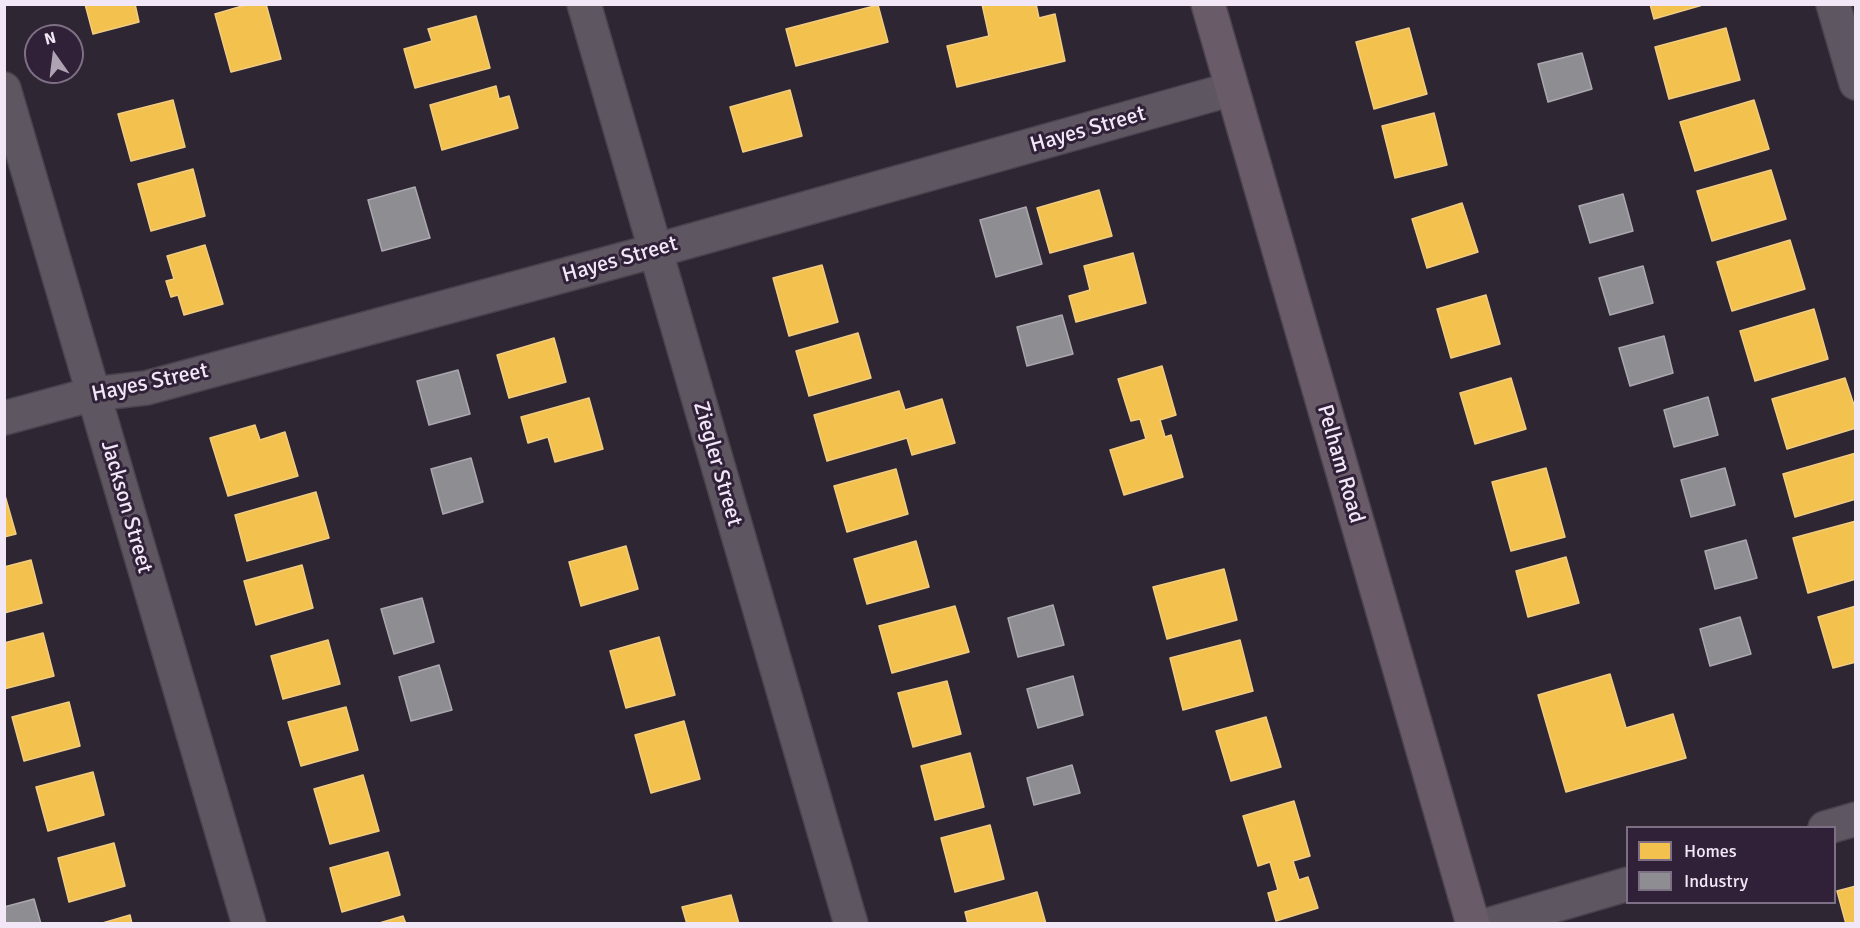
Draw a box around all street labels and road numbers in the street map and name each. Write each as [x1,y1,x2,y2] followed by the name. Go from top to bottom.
[1027,101,1149,159] street label: Hayes Street
[559,231,681,289] street label: Hayes Street
[89,358,211,408] street label: Hayes Street
[687,399,747,529] street label: Ziegler Street
[1311,402,1369,526] street label: Pelham Road
[94,438,158,576] street label: Jackson Street

